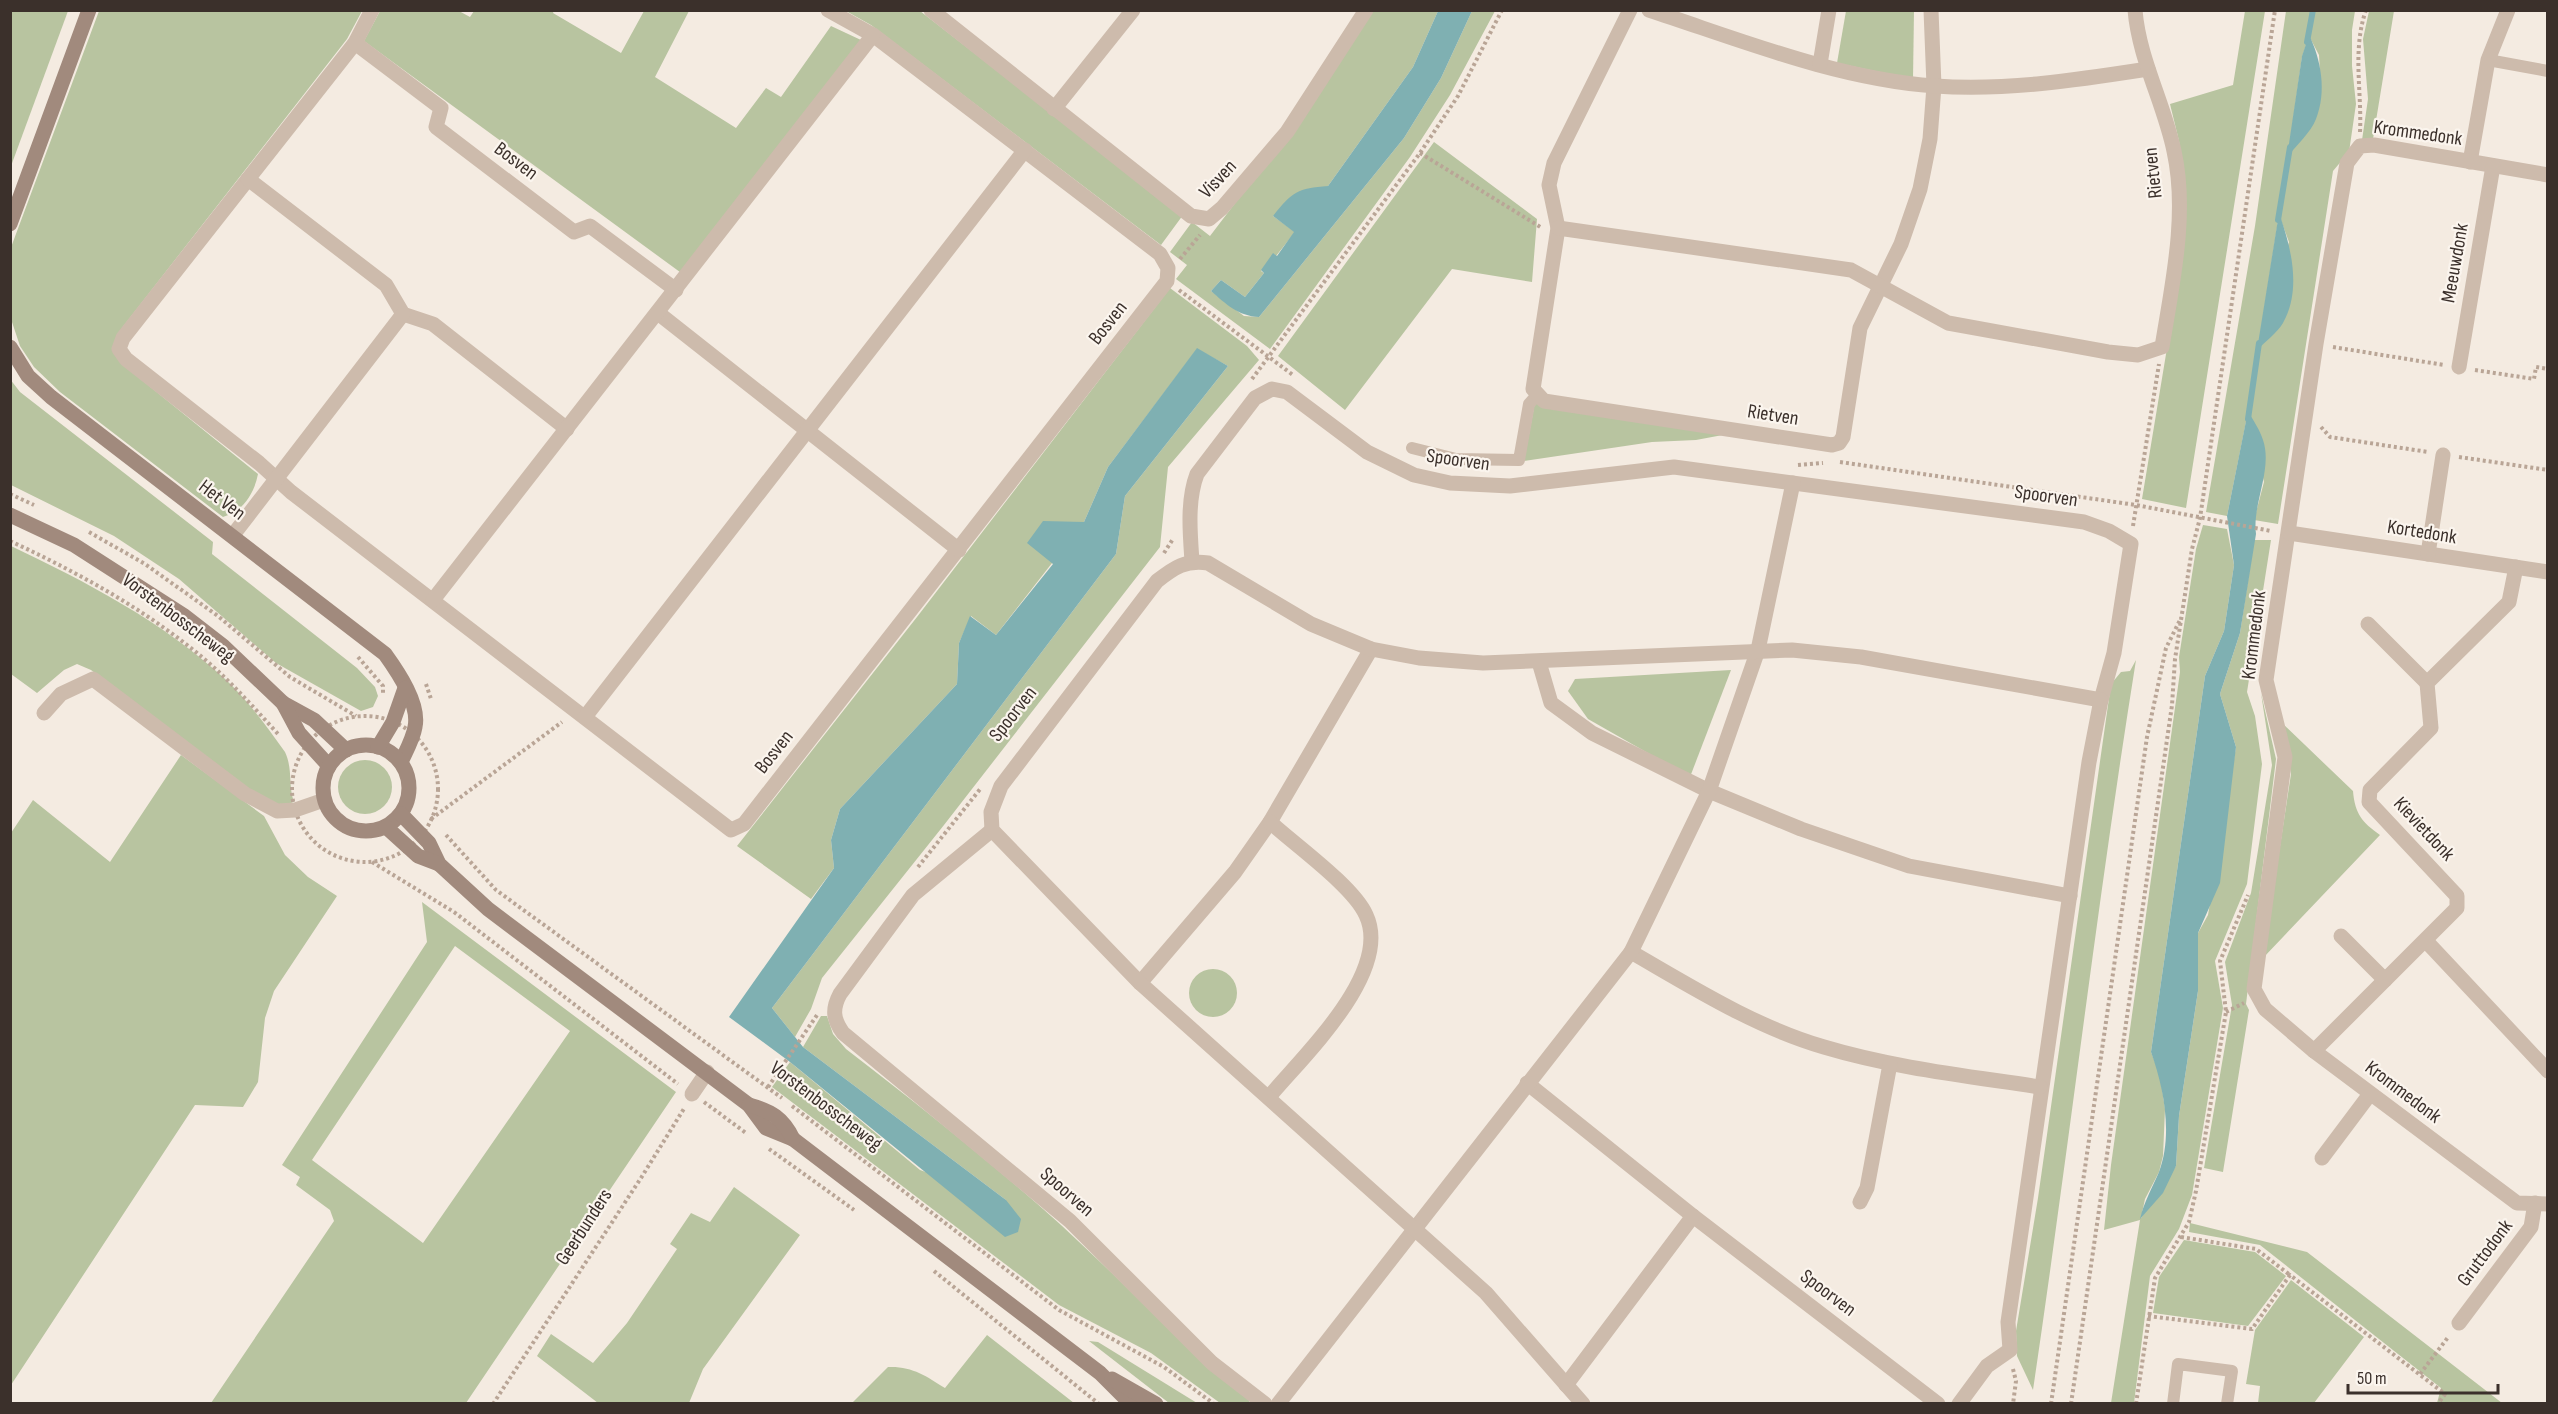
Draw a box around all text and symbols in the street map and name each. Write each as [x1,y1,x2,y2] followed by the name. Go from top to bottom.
[2372,115,2464,151] street label: Krommedonk
[489,137,543,185] street label: Bosven
[2138,146,2168,200] street label: Rietven
[1194,155,1242,203] street label: Visven
[2436,221,2474,305] street label: Meeuwdonk
[1084,297,1132,349] street label: Bosven
[1746,399,1800,431] street label: Rietven
[1425,444,1491,476] street label: Spoorven
[194,475,250,525] street label: Het Ven
[2013,480,2079,512] street label: Spoorven
[2386,515,2459,549] street label: Kortedonk
[117,568,239,668] street label: Vorstenbosscheweg
[2237,589,2271,681] street label: Krommedonk
[984,682,1042,746] street label: Spoorven
[750,726,798,778] street label: Bosven
[2388,792,2460,866] street label: Kievietdonk
[765,1056,887,1156] street label: Vorstenbosscheweg
[2360,1056,2446,1129] street label: Krommedonk
[1035,1162,1099,1222] street label: Spoorven
[550,1184,618,1270] street label: Geerbunders
[2452,1215,2518,1291] street label: Gruttodonk
[1795,1264,1861,1322] street label: Spoorven
[2348,1357,2498,1395] scale bar
[2357,1368,2387,1389] text: 50 m

